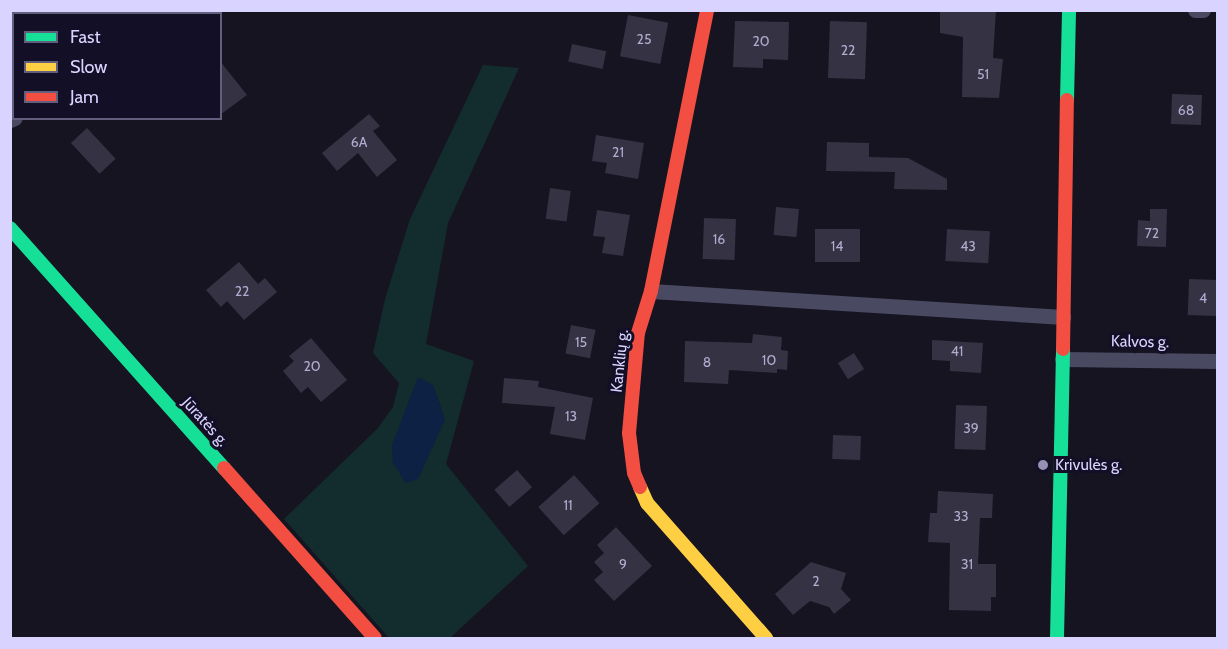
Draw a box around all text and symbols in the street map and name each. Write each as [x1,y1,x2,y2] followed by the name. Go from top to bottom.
[12,12,222,120] legend
[70,26,101,48] text: Fast
[637,31,651,47] house number: 25
[752,33,770,49] house number: 20
[841,42,855,58] house number: 22
[70,56,107,78] text: Slow
[977,66,989,82] house number: 51
[70,86,99,108] text: Jam
[1178,102,1194,118] house number: 68
[351,134,367,150] house number: 6A
[612,144,624,160] house number: 21
[1145,225,1159,241] house number: 72
[713,231,725,247] house number: 16
[831,238,843,254] house number: 14
[960,238,976,254] house number: 43
[235,283,249,299] house number: 22
[1199,290,1207,306] house number: 4
[607,329,633,393] street label: Kanklių g.
[1111,332,1169,352] street label: Kalvos g.
[575,334,587,350] house number: 15
[951,343,963,359] house number: 41
[762,352,776,368] house number: 10
[703,354,711,370] house number: 8
[303,358,321,374] house number: 20
[178,393,232,451] street label: Jūratės g.
[565,408,577,424] house number: 13
[963,420,979,436] house number: 39
[1055,455,1122,475] place label: Krivulės g.
[1036,458,1050,472] marker: Krivulės g.
[563,497,573,513] house number: 11
[953,508,969,524] house number: 33
[619,556,627,572] house number: 9
[961,556,973,572] house number: 31
[812,573,820,589] house number: 2

